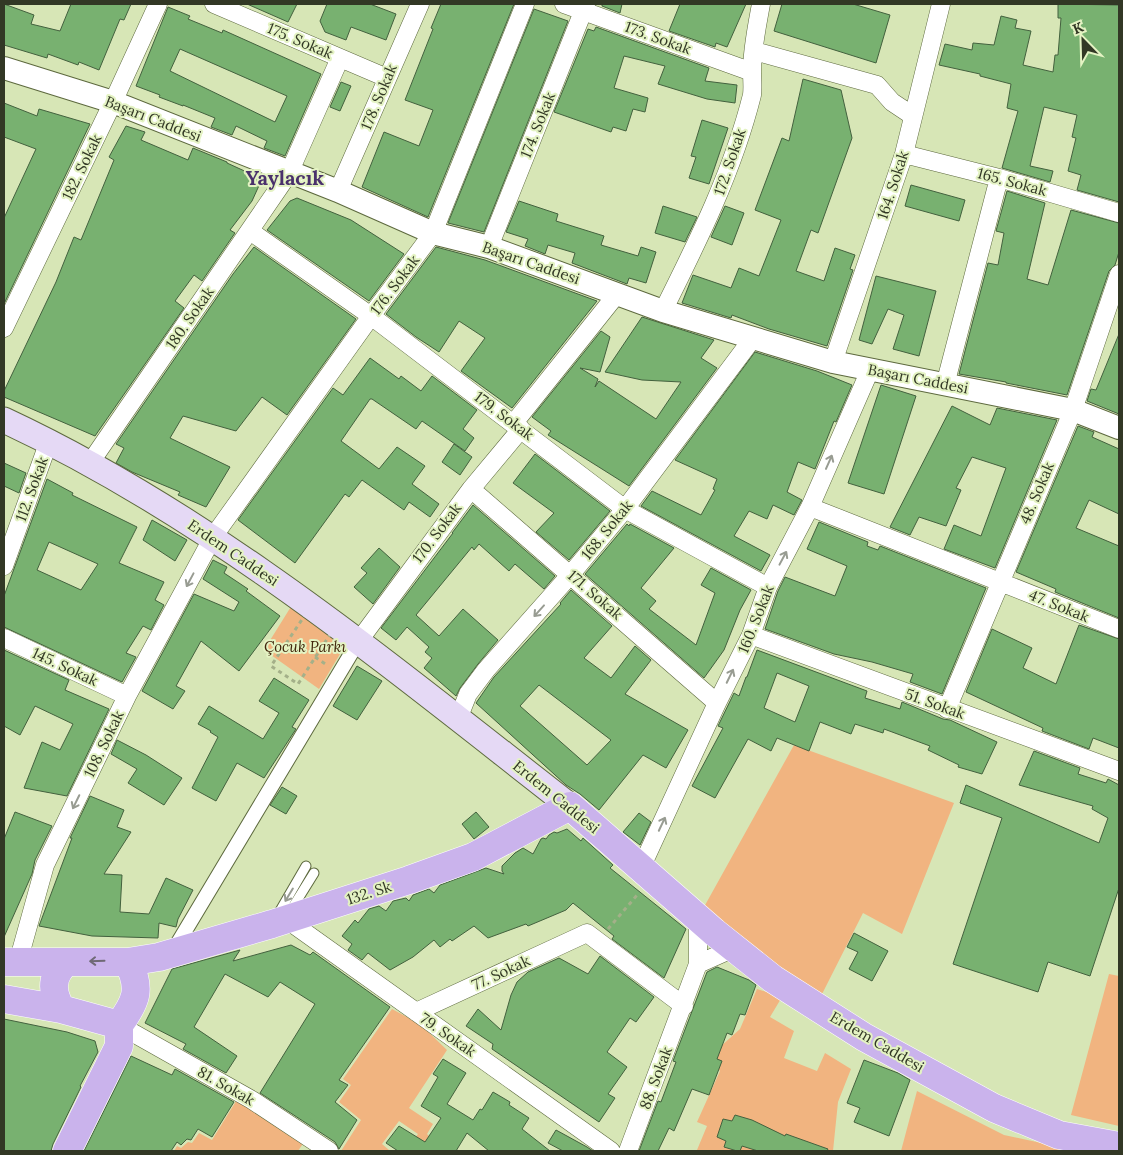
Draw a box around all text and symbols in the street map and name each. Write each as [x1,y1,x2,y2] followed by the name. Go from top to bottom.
[1058,15,1108,65] north arrow
[622,17,694,58] street label: 173. Sokak
[265,18,336,63] street label: 175. Sokak
[1070,18,1086,38] text: K
[356,61,401,133] street label: 178. Sokak
[516,89,559,160] street label: 174. Sokak
[102,91,204,146] street label: Başarı Caddesi
[709,126,750,198] street label: 172. Sokak
[58,131,106,203] street label: 182. Sokak
[873,148,913,222] street label: 164. Sokak
[975,163,1049,200] street label: 165. Sokak
[246,165,324,190] district label: Yaylacık
[480,237,582,288] street label: Başarı Caddesi
[366,251,423,318] street label: 176. Sokak
[161,283,218,353] street label: 180. Sokak
[866,359,970,398] street label: Başarı Caddesi
[471,387,538,444] street label: 179. Sokak
[11,454,52,524] street label: 112. Sokak
[825,455,835,470] one-way arrow
[1015,459,1058,527] street label: 48. Sokak
[577,496,636,563] street label: 168. Sokak
[408,499,465,566] street label: 170. Sokak
[184,515,282,590] street label: Erdem Caddesi
[779,551,788,566] one-way arrow
[564,566,627,624] street label: 171. Sokak
[185,572,194,587] one-way arrow
[733,582,778,656] street label: 160. Sokak
[1026,585,1092,626] street label: 47. Sokak
[533,604,545,617] one-way arrow
[264,637,346,656] park label: Çocuk Parkı
[29,643,101,690] street label: 145. Sokak
[726,669,736,684] one-way arrow
[903,684,968,723] street label: 51. Sokak
[79,707,128,780] street label: 108. Sokak
[509,756,603,837] street label: Erdem Caddesi
[70,794,80,809] one-way arrow
[657,817,667,832] one-way arrow
[344,876,394,909] street label: 132. Sk
[284,888,294,902] one-way arrow
[469,951,533,994] street label: 77. Sokak
[89,957,105,966] one-way arrow
[827,1007,928,1076] street label: Erdem Caddesi
[417,1008,480,1061] street label: 79. Sokak
[635,1044,676,1112] street label: 88. Sokak
[194,1062,258,1109] street label: 81. Sokak

